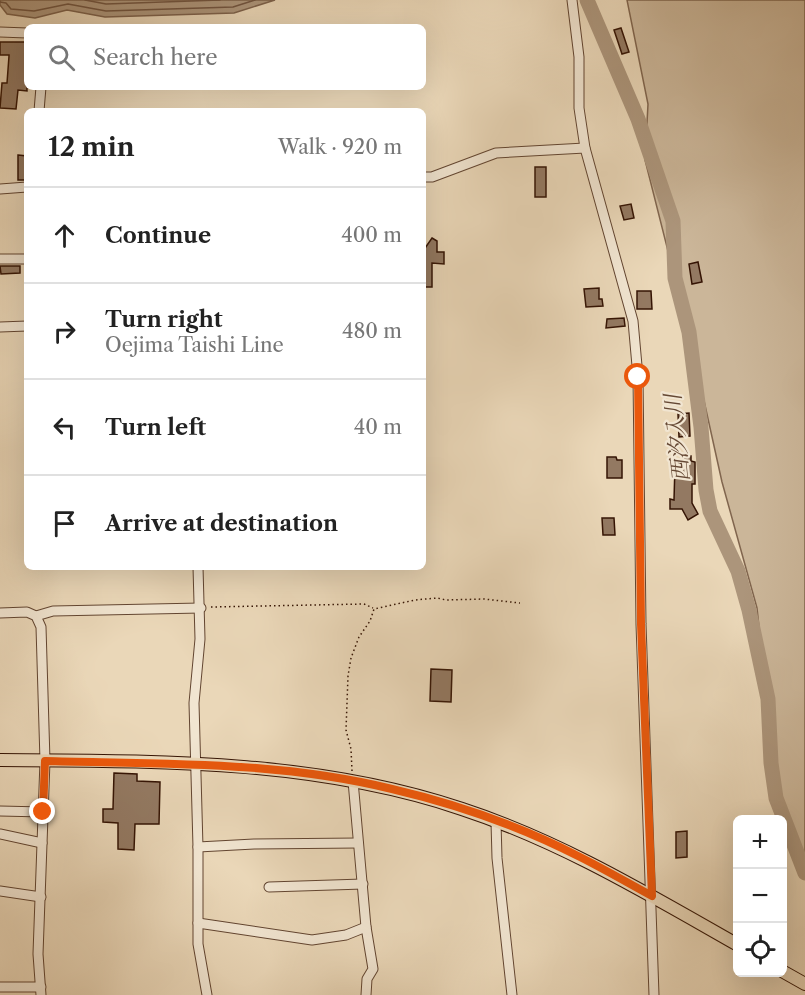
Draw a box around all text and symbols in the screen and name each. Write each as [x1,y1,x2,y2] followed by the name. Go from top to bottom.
[24,24,426,90] search box
[45,41,78,74] icon: search
[93,44,218,71] text: Search here
[48,131,135,163] text: 12 min
[278,135,402,159] text: Walk · 920 m
[48,219,81,252] icon: ahead
[105,222,211,249] text: Continue
[341,223,402,247] text: 400 m
[105,306,223,333] text: Turn right
[48,315,81,348] icon: right
[342,319,402,343] text: 480 m
[105,333,284,357] text: Oejima Taishi Line
[624,363,650,389] route start
[659,391,695,483] water label: 西汐入川
[48,411,81,444] icon: left
[105,414,206,441] text: Turn left
[354,415,402,439] text: 40 m
[48,507,81,540] icon: arrive
[105,510,338,537] text: Arrive at destination
[29,798,55,824] route end
[733,815,787,977] map controls
[733,815,787,869] button: +
[733,869,787,923] button: −
[733,923,787,977] button: locate

